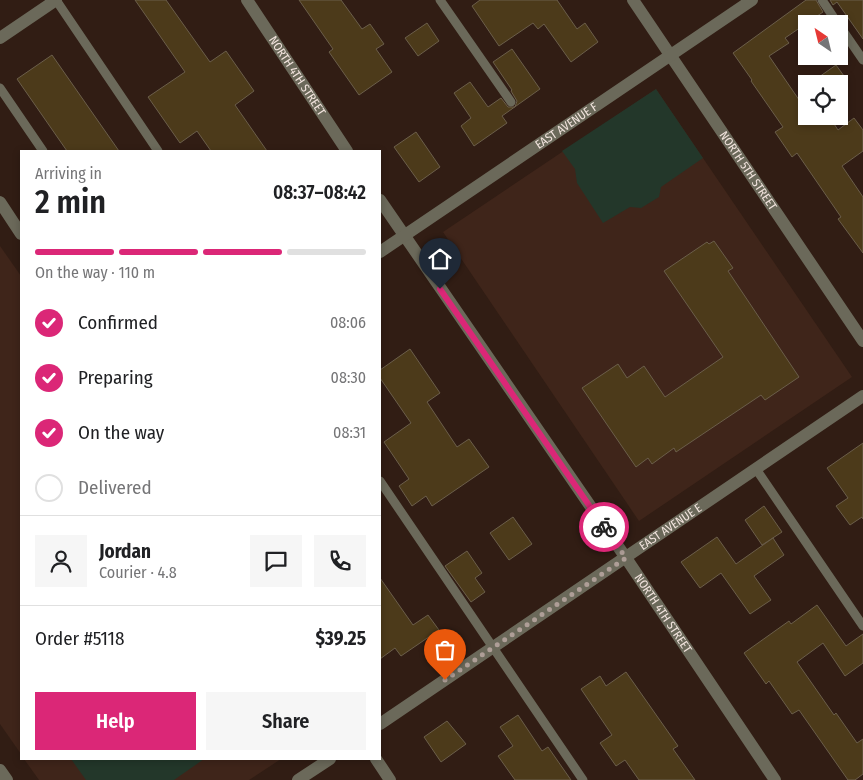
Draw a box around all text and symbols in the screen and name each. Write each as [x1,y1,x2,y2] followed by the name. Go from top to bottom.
[798,15,848,65] north arrow
[798,15,848,125] map controls
[266,33,329,119] street label: NORTH 4TH STREET
[798,75,848,125] button: locate
[533,99,601,152] street label: EAST AVENUE F
[717,129,780,213] street label: NORTH 5TH STREET
[35,164,102,183] text: Arriving in
[273,181,366,204] text: 08:37–08:42
[35,183,106,221] text: 2 min
[419,238,461,289] pin
[426,245,454,273] icon: home
[35,263,155,282] text: On the way · 110 m
[35,309,63,337] icon: check
[78,311,158,334] text: Confirmed
[330,313,366,332] text: 08:06
[35,364,63,392] icon: check
[78,366,153,389] text: Preparing
[331,368,366,387] text: 08:30
[35,419,63,447] icon: check
[78,421,164,444] text: On the way
[333,423,366,442] text: 08:31
[78,476,152,499] text: Delivered
[636,500,705,553] street label: EAST AVENUE E
[579,502,629,552] courier
[590,513,618,541] icon: bike
[35,535,87,587] button: person
[250,535,302,587] button: chat
[314,535,366,587] button: phone
[99,540,151,563] text: Jordan
[99,563,177,582] text: Courier · 4.8
[632,571,695,656] street label: NORTH 4TH STREET
[35,627,125,650] text: Order #5118
[315,627,366,650] text: $39.25
[424,629,466,680] pin
[431,636,459,664] icon: bag
[35,692,196,750] button: Help
[206,692,366,750] button: Share

